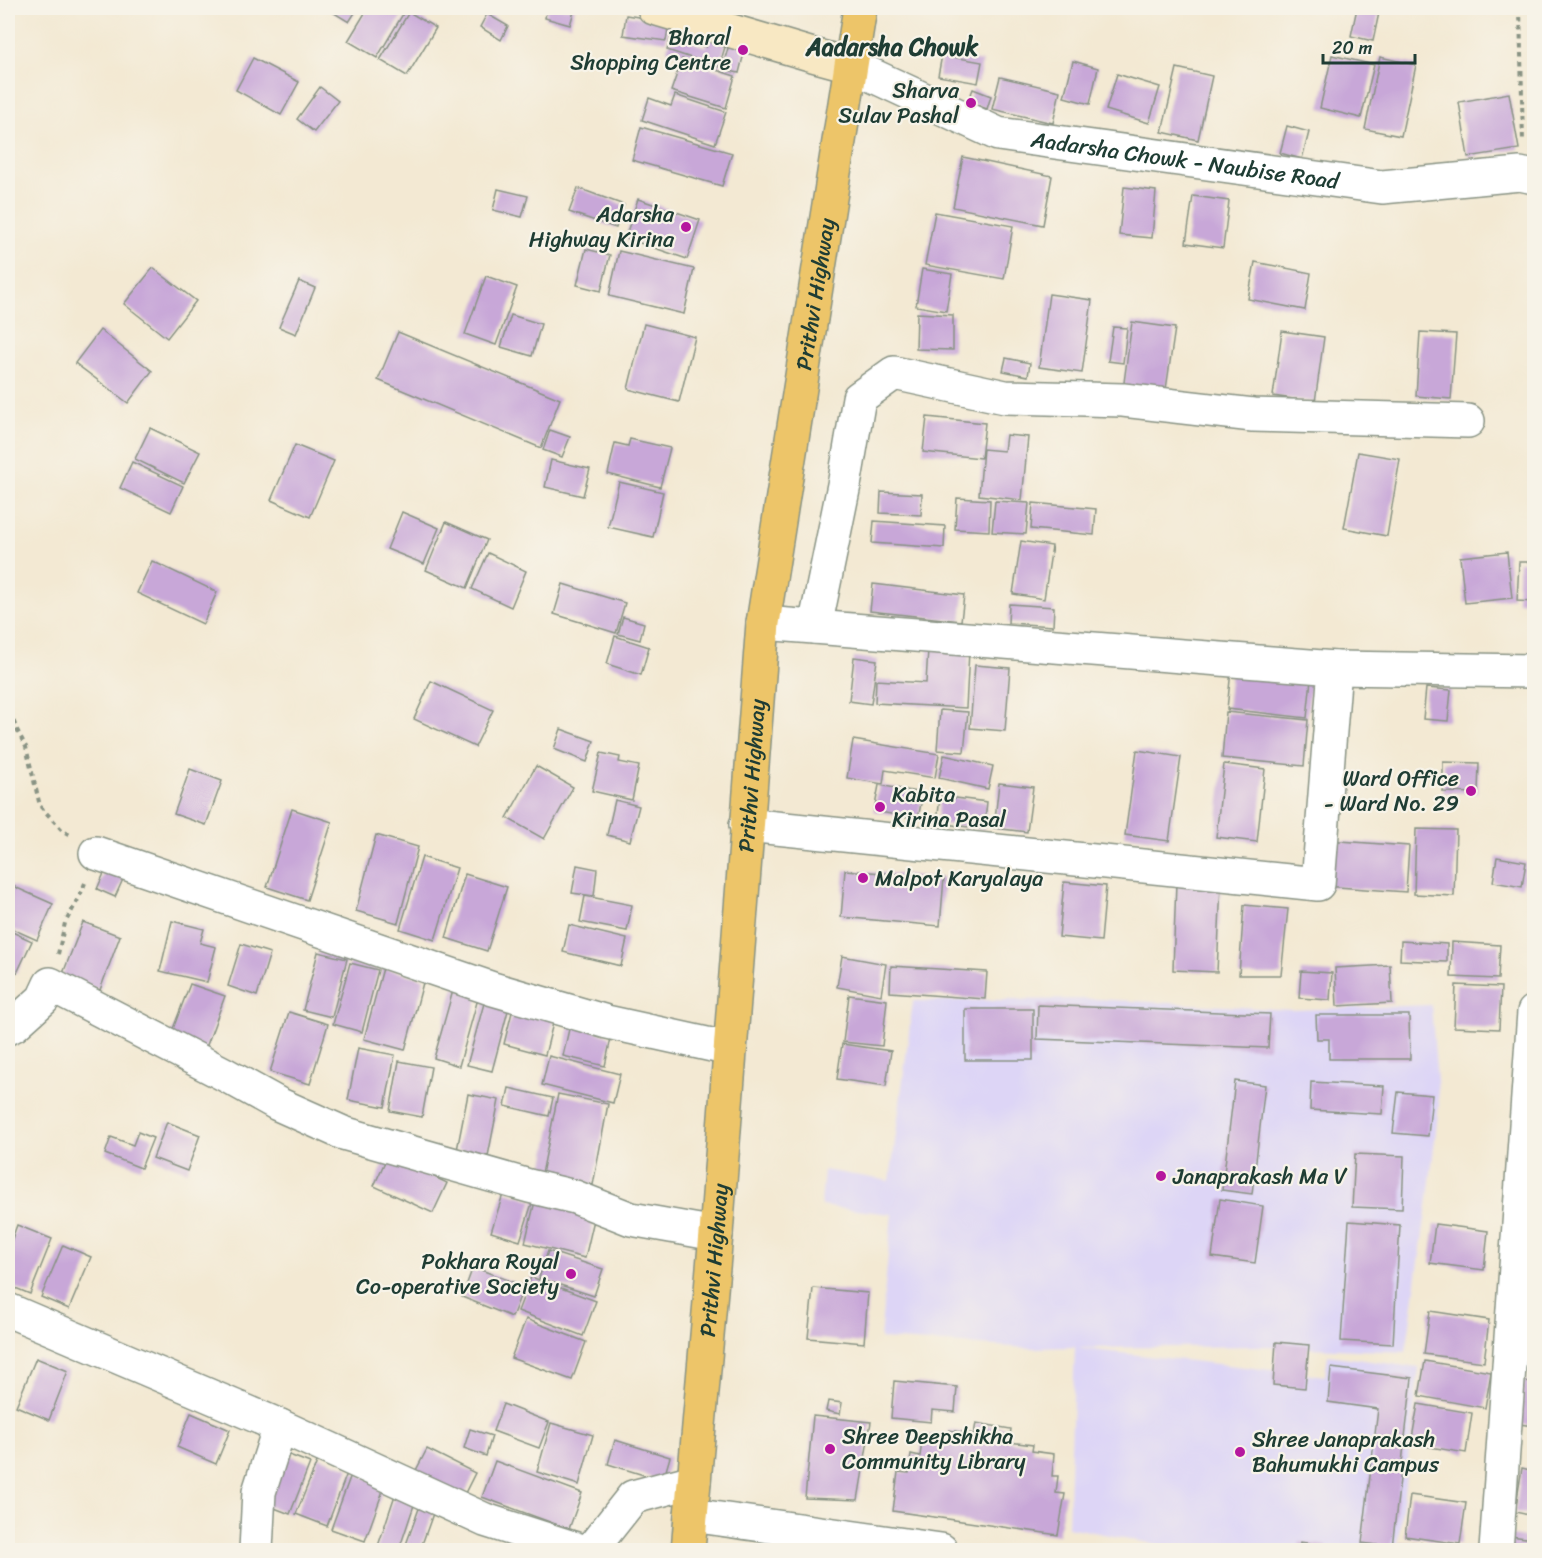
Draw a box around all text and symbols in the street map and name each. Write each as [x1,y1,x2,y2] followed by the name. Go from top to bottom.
[570,18,732,82] place label: Bharal Shopping Centre
[805,26,979,68] district label: Aadarsha Chowk
[1323,27,1414,65] scale bar
[1332,32,1372,64] text: 20 m
[736,43,750,57] marker: Bharal Shopping Centre
[838,71,960,135] place label: Sharva Sulav Pashal
[964,96,978,110] marker: Sharva Sulav Pashal
[1028,119,1343,201] street label: Aadarsha Chowk - Naubise Road
[529,195,675,259] place label: Adarsha Highway Kirina
[784,215,846,373] street label: Prithvi Highway
[679,220,693,234] marker: Adarsha Highway Kirina
[726,697,777,854] street label: Prithvi Highway
[1324,759,1459,823] place label: Ward Office - Ward No. 29
[892,775,1007,839] place label: Kabita Kirina Pasal
[1464,784,1478,798] marker: Ward Office - Ward No. 29
[873,800,887,814] marker: Kabita Kirina Pasal
[875,859,1043,898] place label: Malpot Karyalaya
[856,871,870,885] marker: Malpot Karyalaya
[1172,1157,1348,1196] place label: Janaprakash Ma V
[1154,1169,1168,1183] marker: Janaprakash Ma V
[687,1181,739,1338] street label: Prithvi Highway
[356,1242,560,1306] place label: Pokhara Royal Co-operative Society
[564,1267,578,1281] marker: Pokhara Royal Co-operative Society
[842,1417,1026,1481] place label: Shree Deepshikha Community Library
[1252,1420,1440,1484] place label: Shree Janaprakash Bahumukhi Campus
[823,1442,837,1456] marker: Shree Deepshikha Community Library
[1233,1445,1247,1459] marker: Shree Janaprakash Bahumukhi Campus

